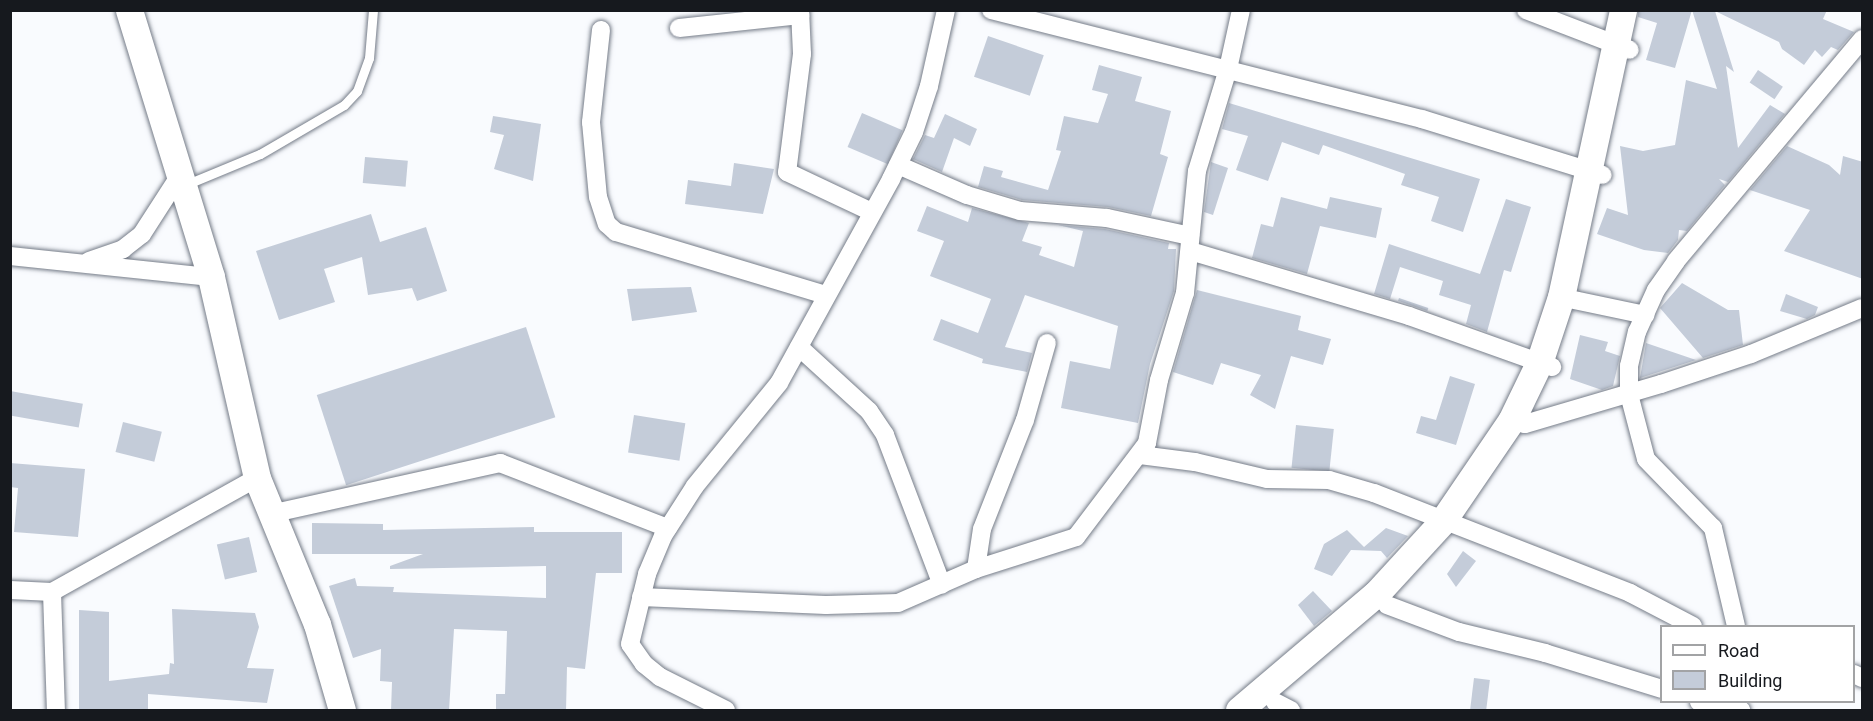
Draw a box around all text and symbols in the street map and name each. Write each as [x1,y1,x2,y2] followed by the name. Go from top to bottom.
[1660,625,1855,703] legend
[1718,640,1759,661] text: Road
[1718,670,1782,691] text: Building

